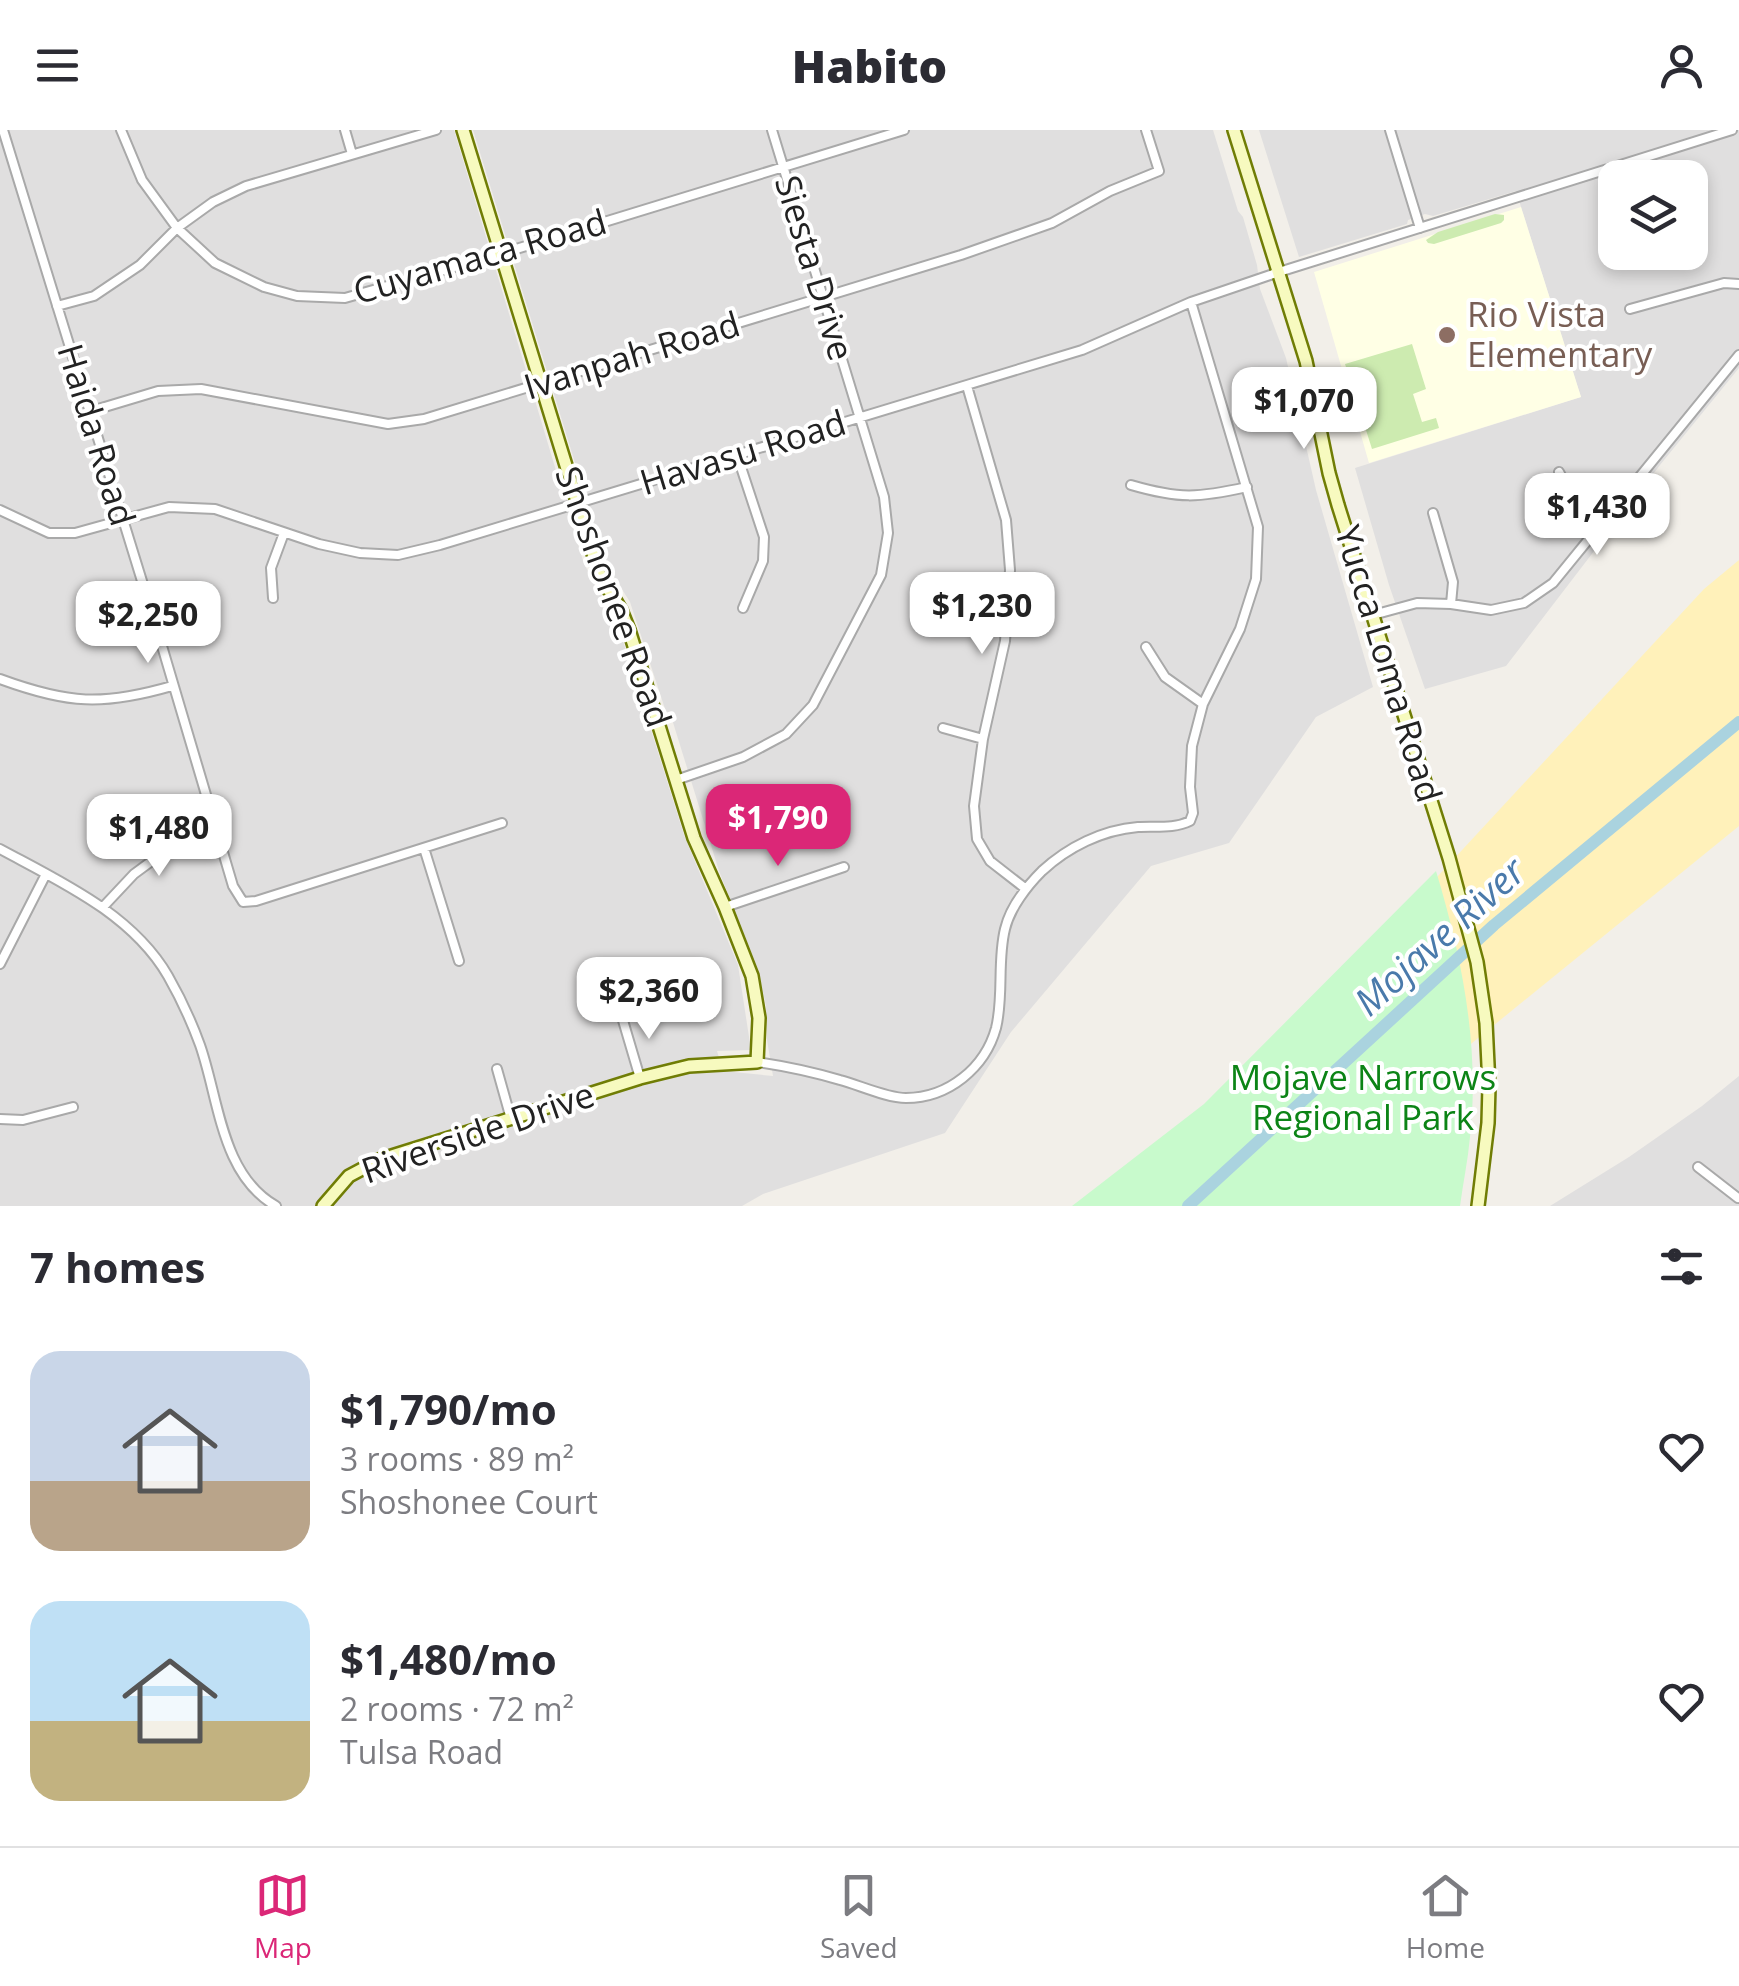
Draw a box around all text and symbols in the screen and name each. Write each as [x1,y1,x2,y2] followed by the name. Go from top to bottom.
[792,35,947,96] text: Habito
[30,38,85,93] icon: menu
[1654,38,1709,93] icon: person
[1598,160,1708,270] map controls
[1598,160,1708,270] button: layers
[765,169,866,366] street label: Siesta Drive
[348,197,612,314] street label: Cuyamaca Road
[1467,290,1653,377] place label: Rio Vista Elementary
[518,299,745,410] street label: Ivanpah Road
[1436,324,1458,346] marker: Rio Vista Elementary
[48,338,147,531] street label: Haida Road
[1223,367,1385,452] pin: $1,070
[1254,378,1354,421] text: $1,070
[634,398,851,505] street label: Havasu Road
[545,460,683,733] street label: Shoshonee Road
[1516,473,1678,558] pin: $1,430
[1547,484,1647,527] text: $1,430
[1325,520,1454,808] street label: Yucca Loma Road
[901,572,1063,657] pin: $1,230
[67,581,229,666] pin: $2,250
[932,583,1032,626] text: $1,230
[98,592,198,635] text: $2,250
[697,784,859,869] pin: $1,790
[78,794,240,879] pin: $1,480
[728,795,828,838] text: $1,790
[109,805,209,848] text: $1,480
[1342,843,1537,1026] water label: Mojave River
[568,957,730,1042] pin: $2,360
[599,968,699,1011] text: $2,360
[1230,1053,1496,1140] park label: Mojave Narrows Regional Park
[355,1070,600,1193] street label: Riverside Drive
[30,1238,205,1295] text: 7 homes
[1654,1239,1709,1294] icon: filters
[340,1380,557,1437] text: $1,790/mo
[110,1391,230,1511] icon: home
[1654,1424,1709,1479] icon: heart
[340,1437,574,1480] text: 3 rooms · 89 m²
[340,1480,598,1523] text: Shoshonee Court
[340,1630,557,1687] text: $1,480/mo
[110,1641,230,1761] icon: home
[1654,1674,1709,1729] icon: heart
[340,1687,574,1730] text: 2 rooms · 72 m²
[340,1730,503,1773] text: Tulsa Road
[254,1868,312,1966] tab: Map
[820,1868,898,1966] tab: Saved
[1406,1868,1485,1966] tab: Home

